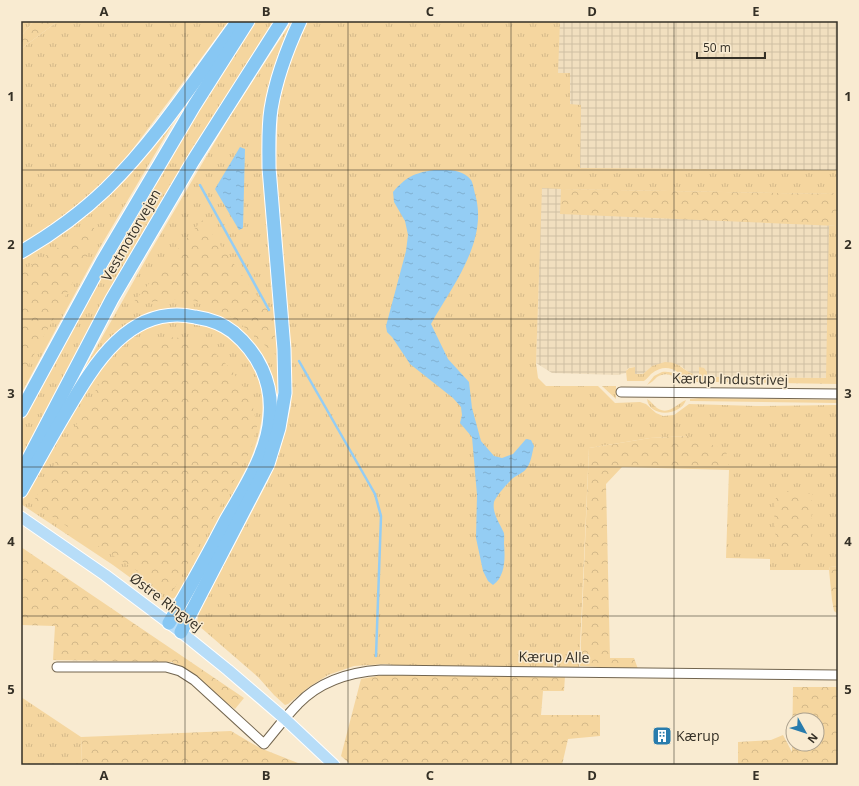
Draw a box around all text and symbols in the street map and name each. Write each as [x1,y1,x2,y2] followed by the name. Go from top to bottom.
[100,2,109,20] text: A
[262,2,271,20] text: B
[426,2,434,20] text: C
[587,2,597,20] text: D
[752,2,760,20] text: E
[697,34,765,60] scale bar
[703,39,731,56] text: 50 m
[7,87,15,105] text: 1
[844,87,852,105] text: 1
[97,185,165,284] street label: Vestmotorvejen
[7,235,15,253] text: 2
[844,235,852,253] text: 2
[672,368,788,389] street label: Kærup Industrivej
[7,384,15,402] text: 3
[844,384,852,402] text: 3
[7,532,15,550] text: 4
[844,532,852,550] text: 4
[126,568,207,635] street label: Østre Ringvej
[518,646,590,667] street label: Kærup Alle
[7,680,15,698] text: 5
[844,680,852,698] text: 5
[785,712,825,752] north arrow
[651,725,673,747] building icon: Kærup
[676,726,720,745] place label: Kærup
[805,730,822,747] text: N
[100,766,109,784] text: A
[262,766,271,784] text: B
[426,766,434,784] text: C
[587,766,597,784] text: D
[752,766,760,784] text: E

